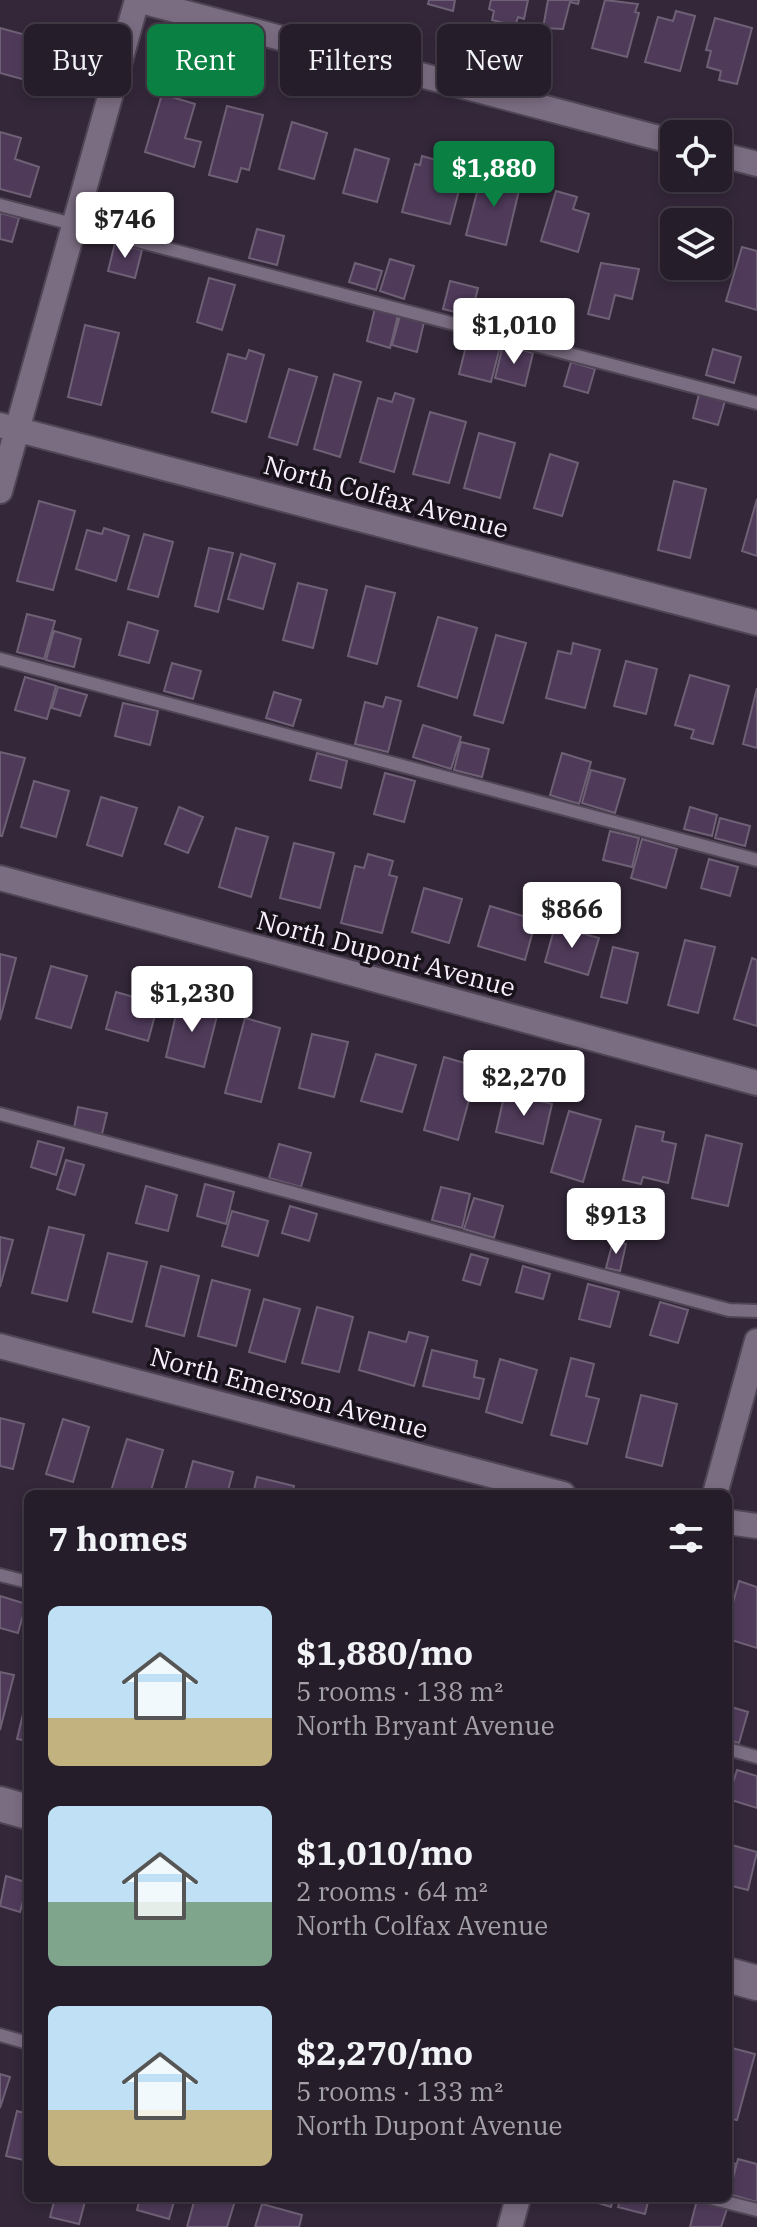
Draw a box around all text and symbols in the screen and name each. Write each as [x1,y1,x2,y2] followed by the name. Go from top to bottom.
[24,24,131,96] chip: Buy
[147,24,264,96] chip: Rent
[280,24,421,96] chip: Filters
[437,24,551,96] chip: New
[660,120,732,280] map controls
[660,120,732,192] button: locate
[429,141,559,209] pin: $1,880
[451,150,537,184] text: $1,880
[78,192,172,260] pin: $746
[94,201,156,235] text: $746
[660,208,732,280] button: layers
[449,298,579,366] pin: $1,010
[471,307,557,341] text: $1,010
[260,447,512,545] street label: North Colfax Avenue
[525,882,619,950] pin: $866
[541,891,603,925] text: $866
[253,902,519,1004] street label: North Dupont Avenue
[127,966,257,1034] pin: $1,230
[149,975,235,1009] text: $1,230
[459,1050,589,1118] pin: $2,270
[481,1059,567,1093] text: $2,270
[569,1188,663,1256] pin: $913
[585,1197,647,1231] text: $913
[147,1339,432,1446] street label: North Emerson Avenue
[48,1516,188,1560] text: 7 homes
[664,1516,708,1560] icon: filters
[296,1630,473,1674] text: $1,880/mo
[112,1638,208,1734] icon: home
[296,1674,503,1708] text: 5 rooms · 138 m²
[296,1708,555,1742] text: North Bryant Avenue
[296,1830,473,1874] text: $1,010/mo
[112,1838,208,1934] icon: home
[296,1874,488,1908] text: 2 rooms · 64 m²
[296,1908,548,1942] text: North Colfax Avenue
[296,2030,473,2074] text: $2,270/mo
[112,2038,208,2134] icon: home
[296,2074,503,2108] text: 5 rooms · 133 m²
[296,2108,563,2142] text: North Dupont Avenue

